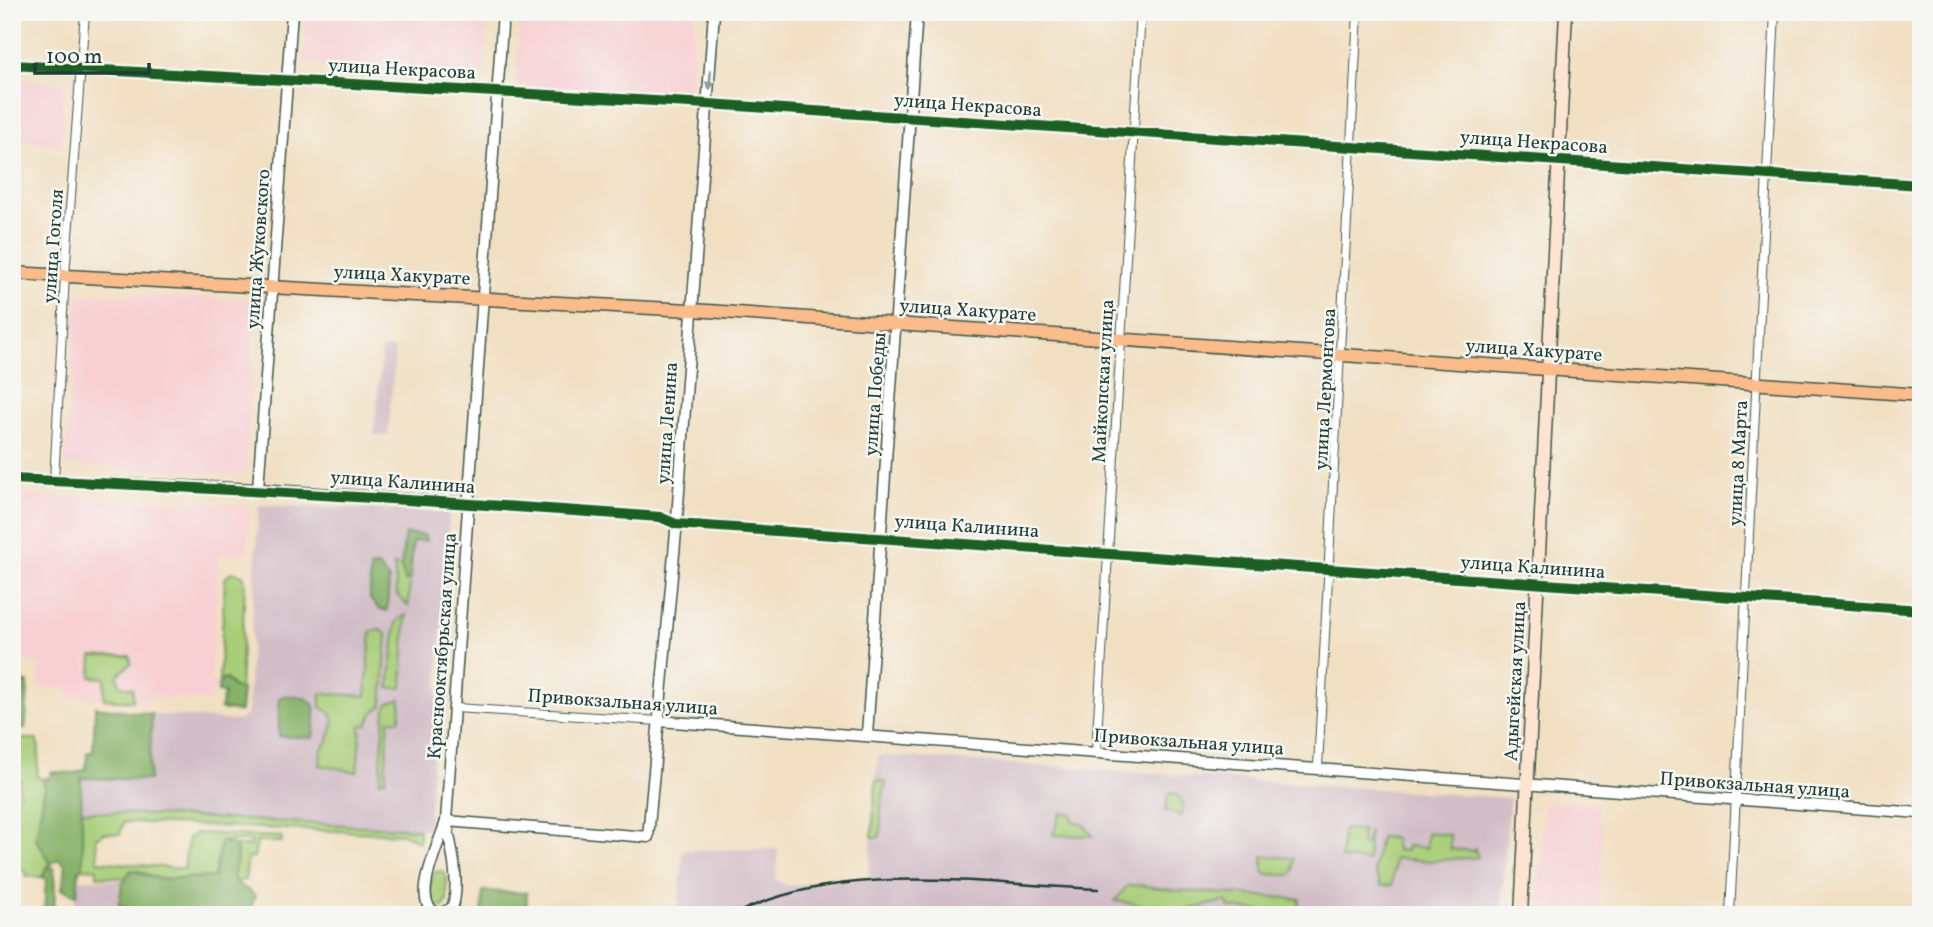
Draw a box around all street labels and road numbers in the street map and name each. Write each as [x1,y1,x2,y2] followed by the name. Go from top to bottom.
[327,53,477,87] street label: улица Некрасова
[893,88,1043,124] street label: улица Некрасова
[1459,125,1609,161] street label: улица Некрасова
[240,168,278,330] street label: улица Жуковского
[37,188,71,304] street label: улица Гоголя
[333,259,471,293] street label: улица Хакурате
[899,293,1037,329] street label: улица Хакурате
[1087,299,1121,464] street label: Майкопская улица
[1309,307,1343,471] street label: улица Лермонтова
[859,331,893,457] street label: улица Победы
[1465,333,1603,369] street label: улица Хакурате
[651,361,685,485] street label: улица Ленина
[1723,399,1755,527] street label: улица 8 Марта
[330,465,476,501] street label: улица Калинина
[894,509,1040,545] street label: улица Калинина
[422,532,464,760] street label: Краснооктябрьская улица
[1460,550,1606,586] street label: улица Калинина
[1499,600,1533,762] street label: Адыгейская улица
[527,683,719,723] street label: Привокзальная улица
[1093,723,1285,763] street label: Привокзальная улица
[1659,766,1851,806] street label: Привокзальная улица

